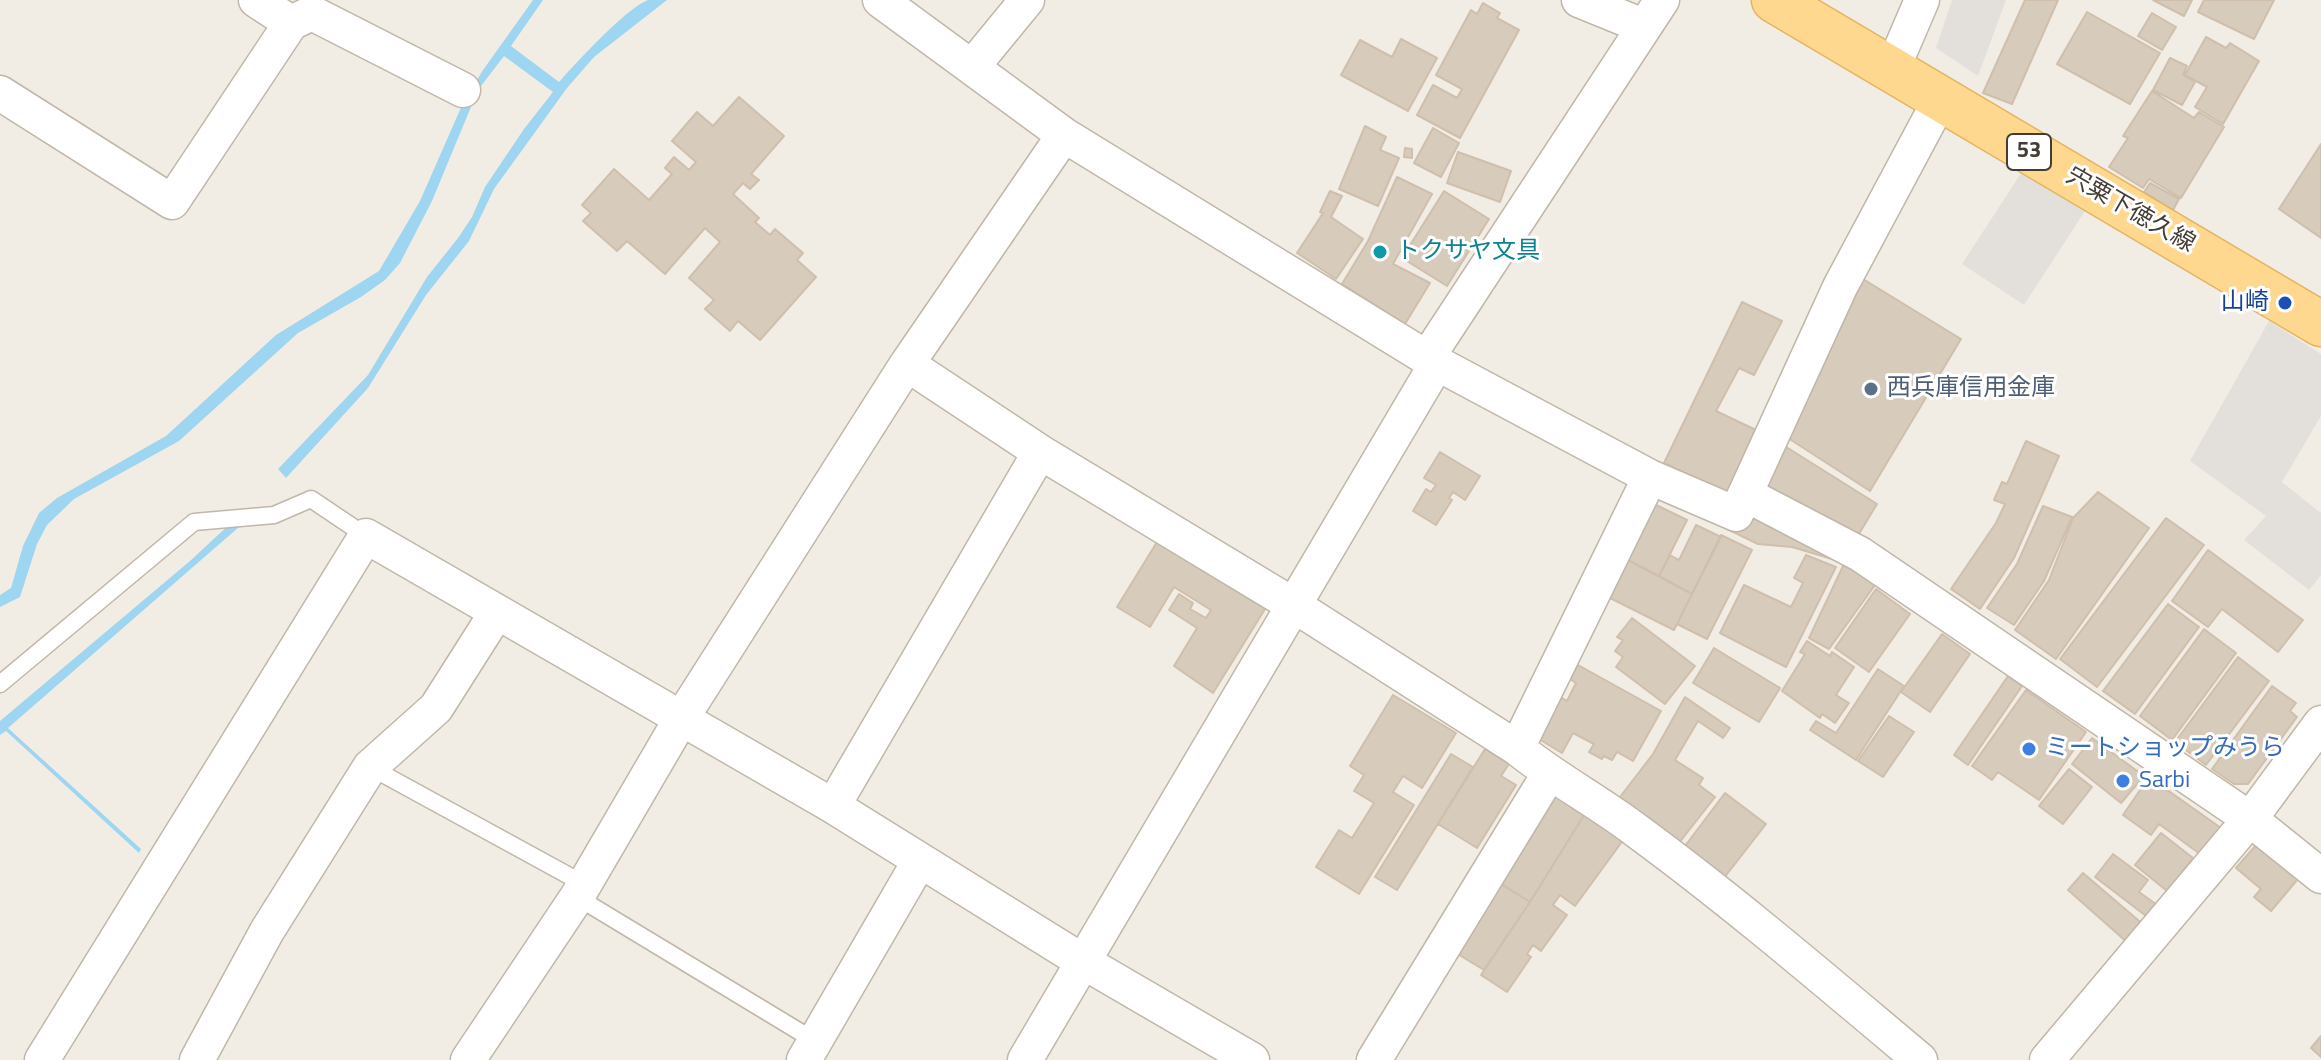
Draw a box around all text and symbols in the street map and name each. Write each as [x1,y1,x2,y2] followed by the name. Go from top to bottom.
[2007,134,2051,170] road number: 53
[2060,163,2200,259] street label: 宍粟下徳久線
[1396,238,1540,266] place label: トクサヤ文具
[1371,243,1389,261] marker: トクサヤ文具
[2221,289,2269,317] place label: 山崎
[2276,294,2294,312] marker: 山崎
[1887,375,2055,403] place label: 西兵庫信用金庫
[1862,380,1880,398] marker: 西兵庫信用金庫
[2045,735,2285,763] place label: ミートショップみうら
[2020,740,2038,758] marker: ミートショップみうら
[2139,767,2190,795] place label: Sarbi
[2114,772,2132,790] marker: Sarbi

